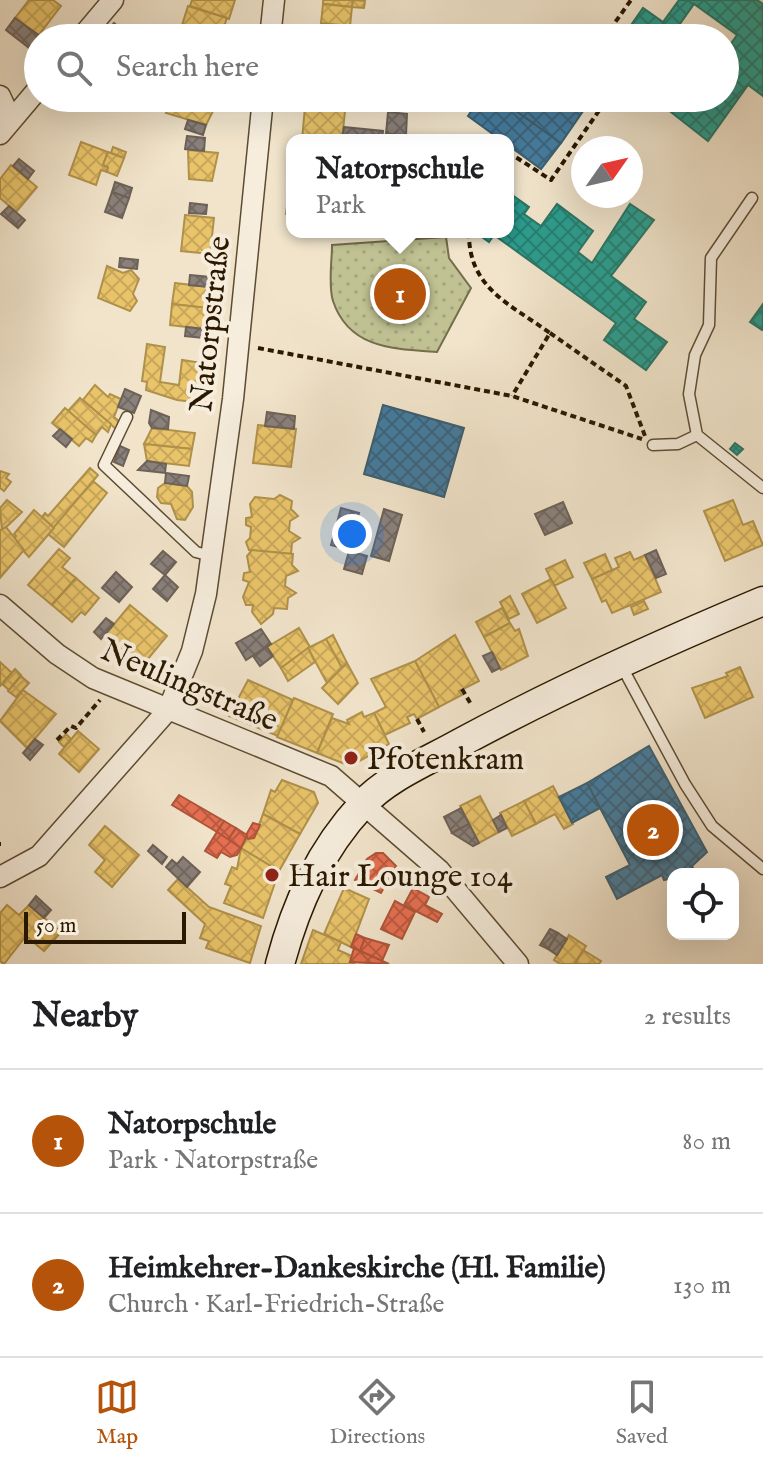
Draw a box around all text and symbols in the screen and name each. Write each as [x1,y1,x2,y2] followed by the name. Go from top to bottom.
[24,24,739,112] search box
[52,46,96,90] icon: search
[116,49,259,87] text: Search here
[286,134,514,238] popup
[571,136,643,208] north arrow
[316,151,484,189] text: Natorpschule
[316,189,365,222] text: Park
[182,234,241,414] street label: Natorpstraße
[374,264,426,324] pin: 1
[332,514,372,554] your location
[94,631,284,742] street label: Neulingstraße
[367,740,524,781] place label: Pfotenkram
[342,749,360,767] marker: Pfotenkram
[627,800,679,860] pin: 2
[288,857,513,898] place label: Hair Lounge 104
[263,866,281,884] marker: Hair Lounge 104
[667,868,739,940] map controls
[667,868,739,940] button: locate
[24,908,186,944] scale bar
[36,912,77,940] text: 50 m
[32,995,138,1038] text: Nearby
[644,1000,731,1033] text: 2 results
[108,1106,276,1144] text: Natorpschule
[53,1125,63,1158] text: 1
[682,1125,731,1158] text: 80 m
[108,1144,318,1177] text: Park · Natorpstraße
[108,1250,606,1288] text: Heimkehrer-Dankeskirche (Hl. Familie)
[52,1269,64,1302] text: 2
[673,1269,731,1302] text: 130 m
[108,1288,444,1321] text: Church · Karl-Friedrich-Straße
[95,1375,139,1451] tab: Map
[330,1375,425,1451] tab: Directions
[616,1375,668,1451] tab: Saved

